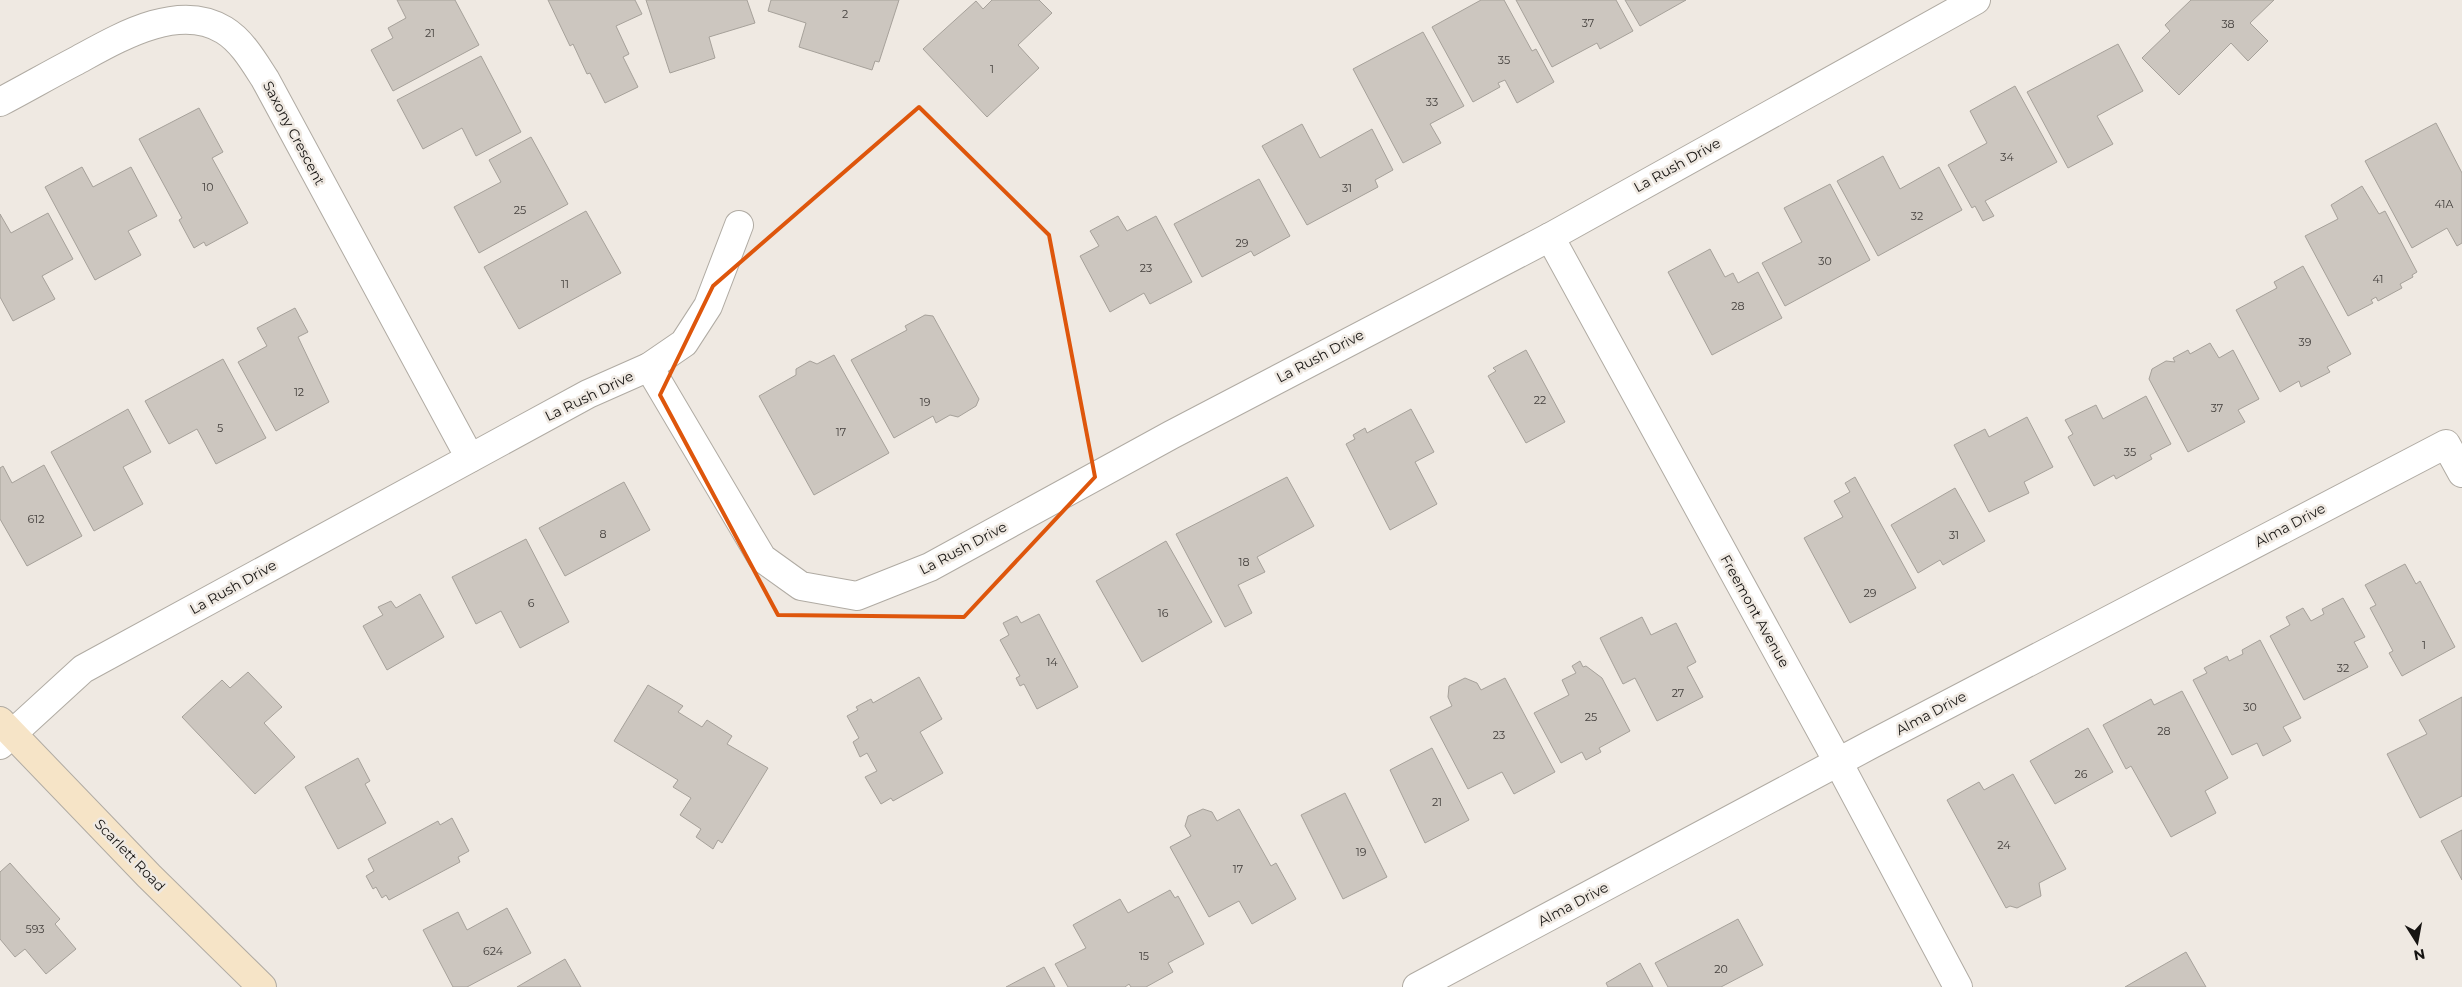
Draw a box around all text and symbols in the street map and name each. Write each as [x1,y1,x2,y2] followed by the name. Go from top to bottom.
[842,7,848,21] house number: 2
[1582,16,1594,30] house number: 37
[2221,17,2235,31] house number: 38
[425,26,435,40] house number: 21
[1498,53,1510,67] house number: 35
[990,62,994,76] house number: 1
[259,78,329,188] street label: Saxony Crescent
[1426,95,1438,109] house number: 33
[1631,134,1723,196] street label: La Rush Drive
[2000,150,2014,164] house number: 34
[202,180,214,194] house number: 10
[1342,181,1352,195] house number: 31
[2435,197,2454,211] house number: 41A
[514,203,526,217] house number: 25
[1911,209,1923,223] house number: 32
[1236,236,1249,250] house number: 29
[1818,254,1832,268] house number: 30
[1140,261,1152,275] house number: 23
[2373,272,2383,286] house number: 41
[561,277,569,291] house number: 11
[1731,299,1745,313] house number: 28
[1273,325,1367,387] street label: La Rush Drive
[2299,335,2312,349] house number: 39
[542,367,636,425] street label: La Rush Drive
[294,385,304,399] house number: 12
[1534,393,1546,407] house number: 22
[920,395,931,409] house number: 19
[2211,401,2223,415] house number: 37
[217,421,223,435] house number: 5
[836,425,846,439] house number: 17
[2124,445,2136,459] house number: 35
[2252,499,2328,551] street label: Alma Drive
[28,512,44,526] house number: 612
[916,517,1010,579] street label: La Rush Drive
[599,527,607,541] house number: 8
[1949,528,1959,542] house number: 31
[1716,551,1794,671] street label: Freemont Avenue
[1239,555,1250,569] house number: 18
[187,556,279,618] street label: La Rush Drive
[1864,586,1877,600] house number: 29
[528,596,535,610] house number: 6
[1158,606,1169,620] house number: 16
[2422,638,2426,652] house number: 1
[1046,655,1058,669] house number: 14
[2337,661,2349,675] house number: 32
[1672,686,1684,700] house number: 27
[1893,687,1969,739] street label: Alma Drive
[2243,700,2257,714] house number: 30
[1585,710,1597,724] house number: 25
[2157,724,2171,738] house number: 28
[1493,728,1505,742] house number: 23
[2075,767,2088,781] house number: 26
[1432,795,1442,809] house number: 21
[91,815,169,895] street label: Scarlett Road
[1997,838,2011,852] house number: 24
[1356,845,1367,859] house number: 19
[1233,862,1243,876] house number: 17
[1535,878,1611,930] street label: Alma Drive
[2392,917,2442,967] north arrow
[25,922,45,936] house number: 593
[483,944,504,958] house number: 624
[2412,945,2427,965] text: N
[1139,949,1149,963] house number: 15
[1714,962,1728,976] house number: 20

